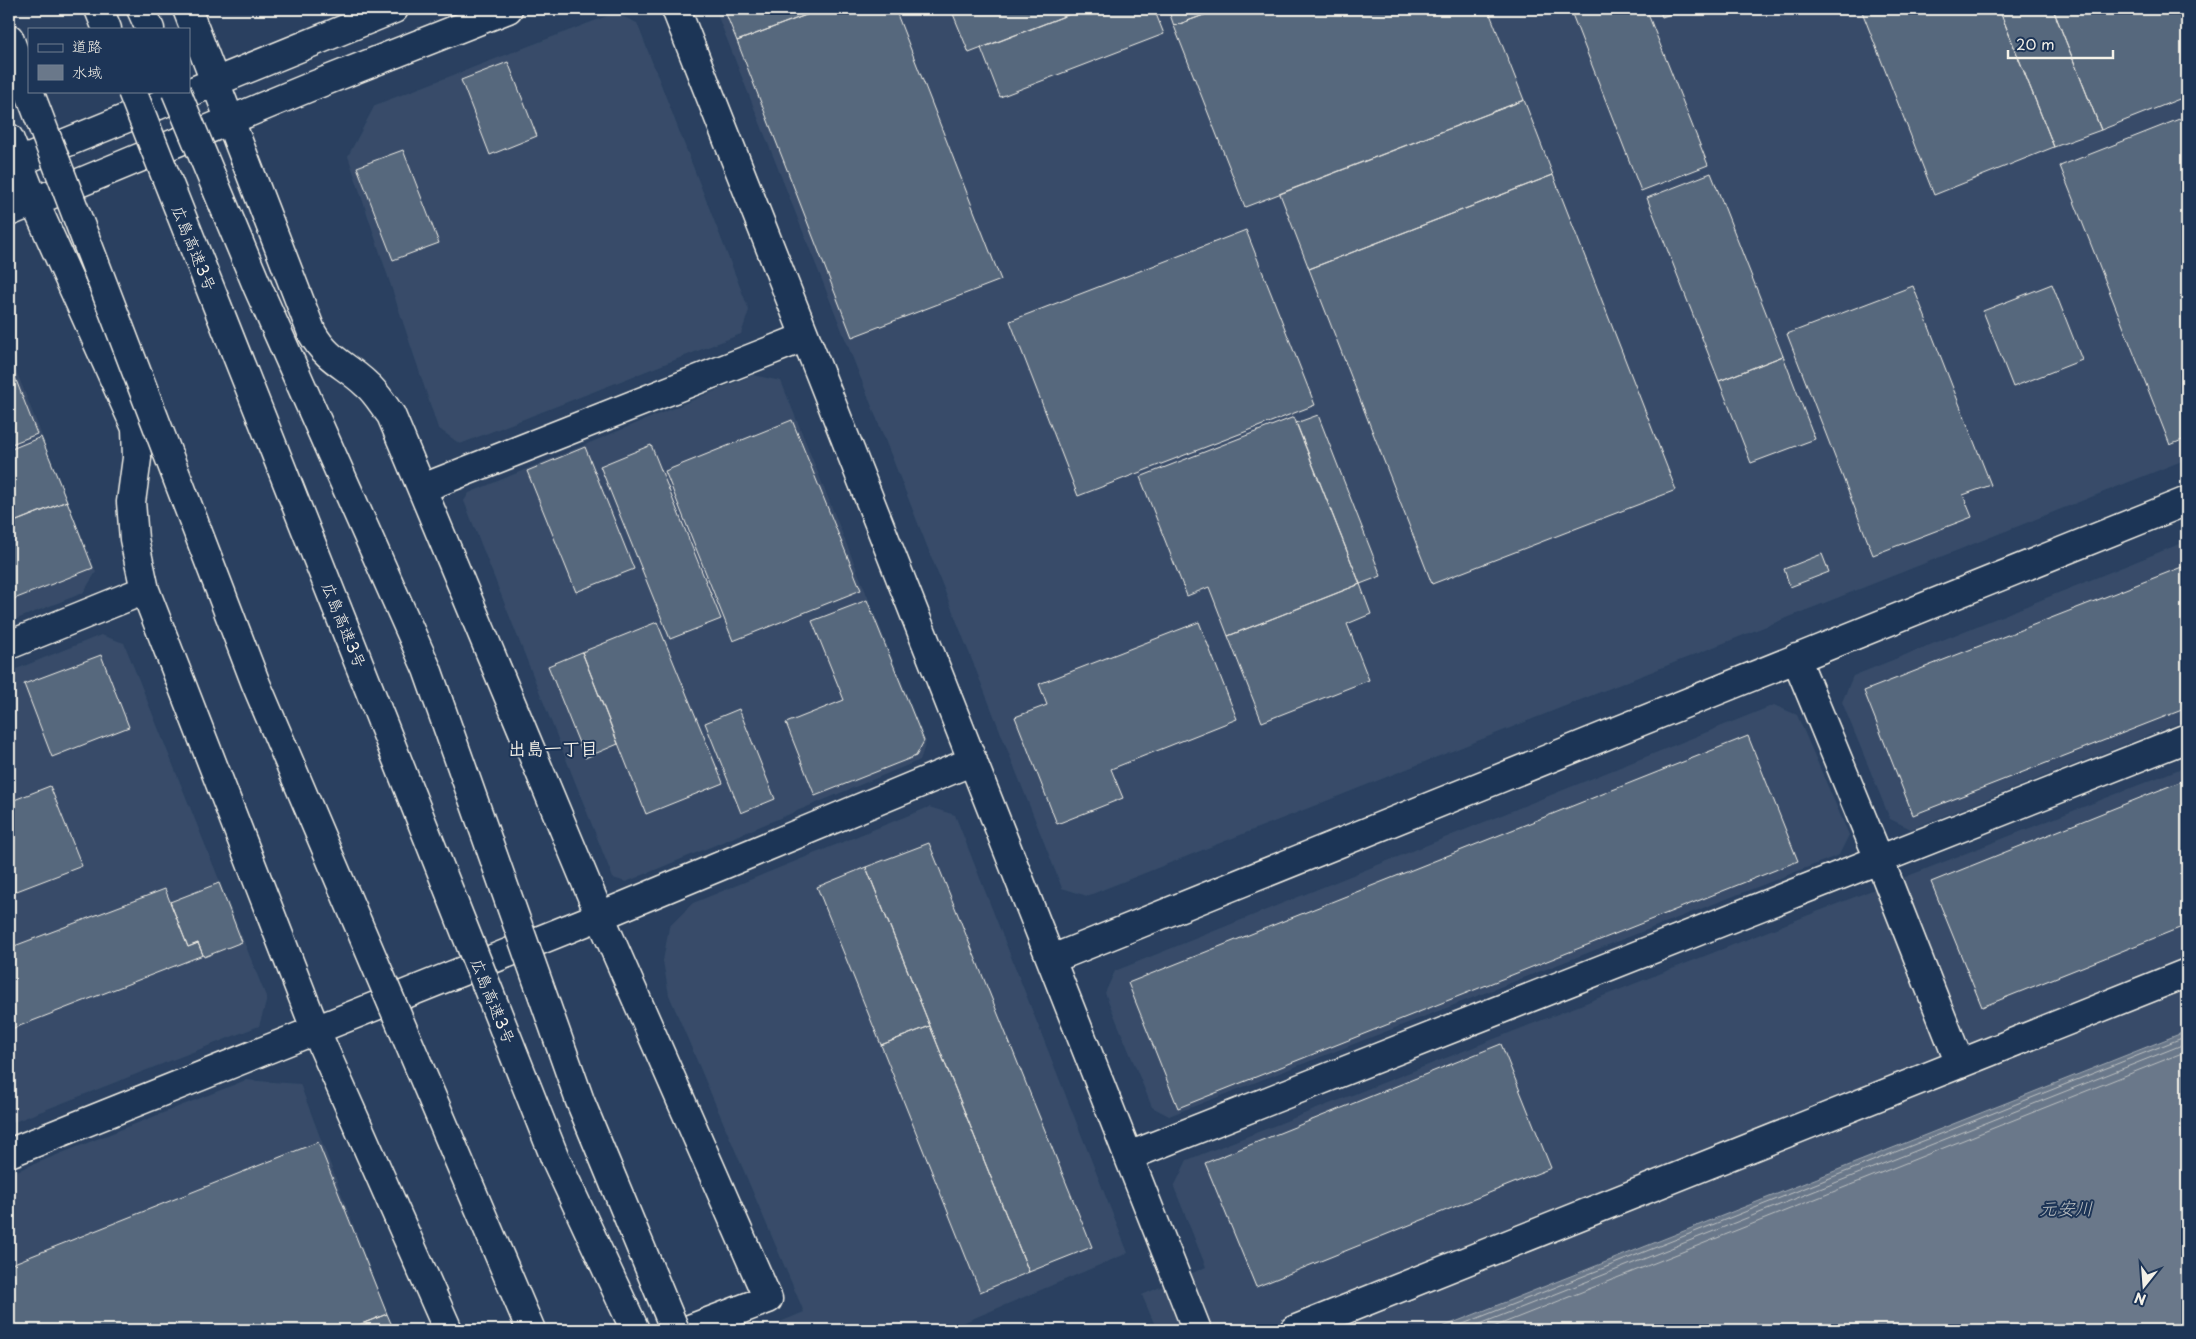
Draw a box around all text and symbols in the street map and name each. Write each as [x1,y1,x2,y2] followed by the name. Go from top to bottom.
[28,28,190,92] legend
[2008,28,2114,60] scale bar
[2016,32,2055,55] text: 20 m
[72,34,102,57] text: 道路
[72,60,102,83] text: 水域
[167,201,223,294] street label: 広島高速3号
[317,578,373,671] street label: 広島高速3号
[508,734,598,761] district label: 出島一丁目
[466,954,522,1047] street label: 広島高速3号
[2039,1194,2093,1221] water label: 元安川
[2118,1262,2168,1312] north arrow
[2132,1287,2148,1311] text: N

